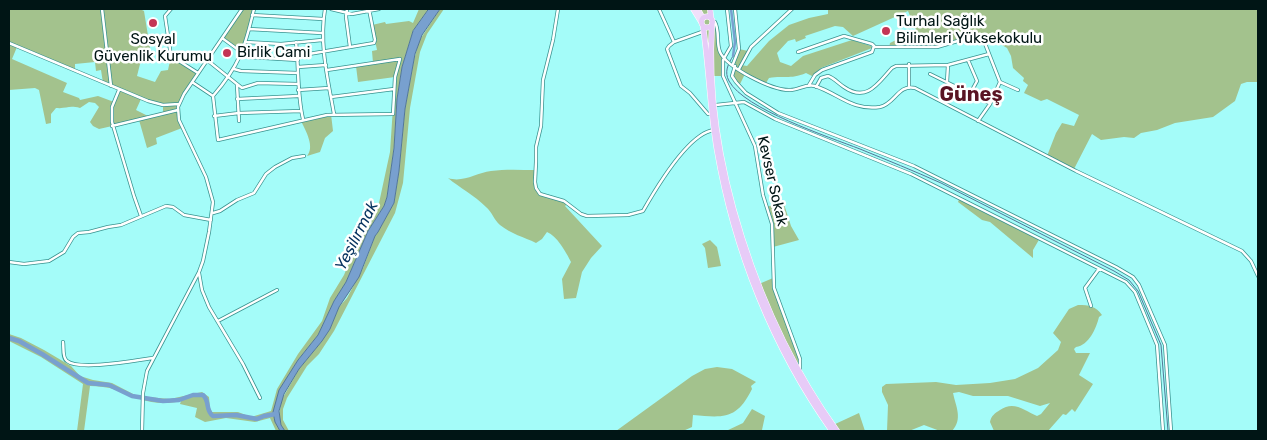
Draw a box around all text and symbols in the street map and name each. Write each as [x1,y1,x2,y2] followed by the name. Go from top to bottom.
[896,13,1042,48] place label: Turhal Sağlık Bilimleri Yüksekokulu
[147,17,159,29] marker: Sosyal Güvenlik Kurumu
[880,25,892,37] marker: Turhal Sağlık Bilimleri Yüksekokulu
[94,31,212,66] place label: Sosyal Güvenlik Kurumu
[237,44,310,62] place label: Birlik Cami
[221,47,233,59] marker: Birlik Cami
[939,83,1003,107] district label: Güneş
[753,134,791,228] street label: Kevser Sokak
[331,198,383,274] water label: Yeşilırmak

